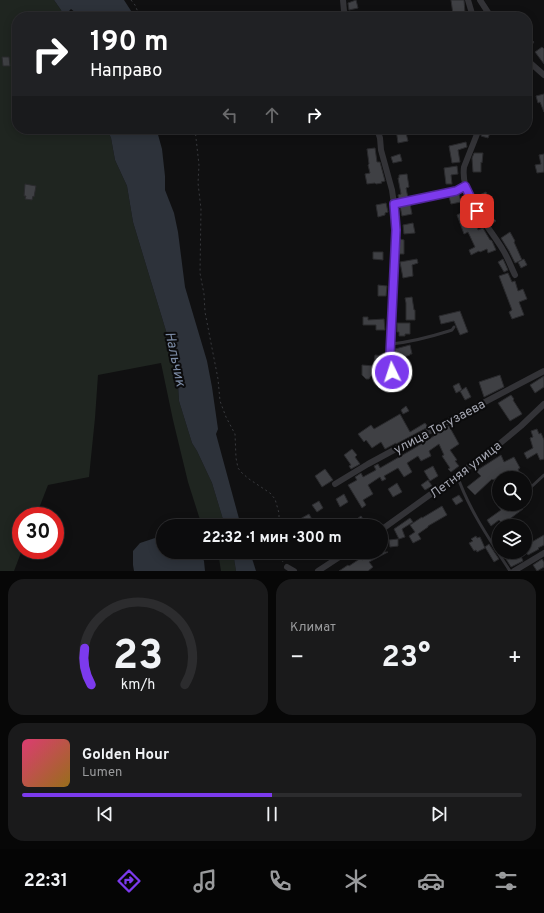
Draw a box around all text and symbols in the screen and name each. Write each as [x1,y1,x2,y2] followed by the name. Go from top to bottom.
[90,25,168,61] text: 190 m
[24,28,76,80] icon: right
[90,60,162,83] text: Направо
[219,104,241,126] icon: left
[261,104,283,126] icon: ahead
[303,104,325,126] icon: right
[460,194,494,228] pin
[466,200,488,222] icon: arrive
[160,330,189,389] water label: Нальчик
[371,351,413,393] position arrow
[391,397,489,459] street label: улица Тогузаева
[427,438,505,503] street label: Летняя улица
[492,471,532,559] map controls
[492,471,532,511] button: search
[12,507,64,559] speed limit sign: 30
[492,519,532,559] button: layers
[202,529,342,548] text: 22:32 · 1 мин · 300 m
[290,620,336,636] text: Климат
[113,631,163,684] text: 23
[382,640,430,677] text: 23°
[290,645,304,672] text: −
[508,645,522,672] text: +
[121,676,155,694] text: km/h
[82,746,169,765] text: Golden Hour
[82,765,122,781] text: Lumen
[94,803,116,825] icon: previous
[261,803,283,825] icon: pause
[428,803,450,825] icon: next
[115,867,143,895] icon: directions
[191,867,219,895] icon: music
[266,867,294,895] icon: phone
[342,867,370,895] icon: climate
[417,867,445,895] icon: car
[492,867,520,895] icon: filters
[24,870,68,893] text: 22:31

